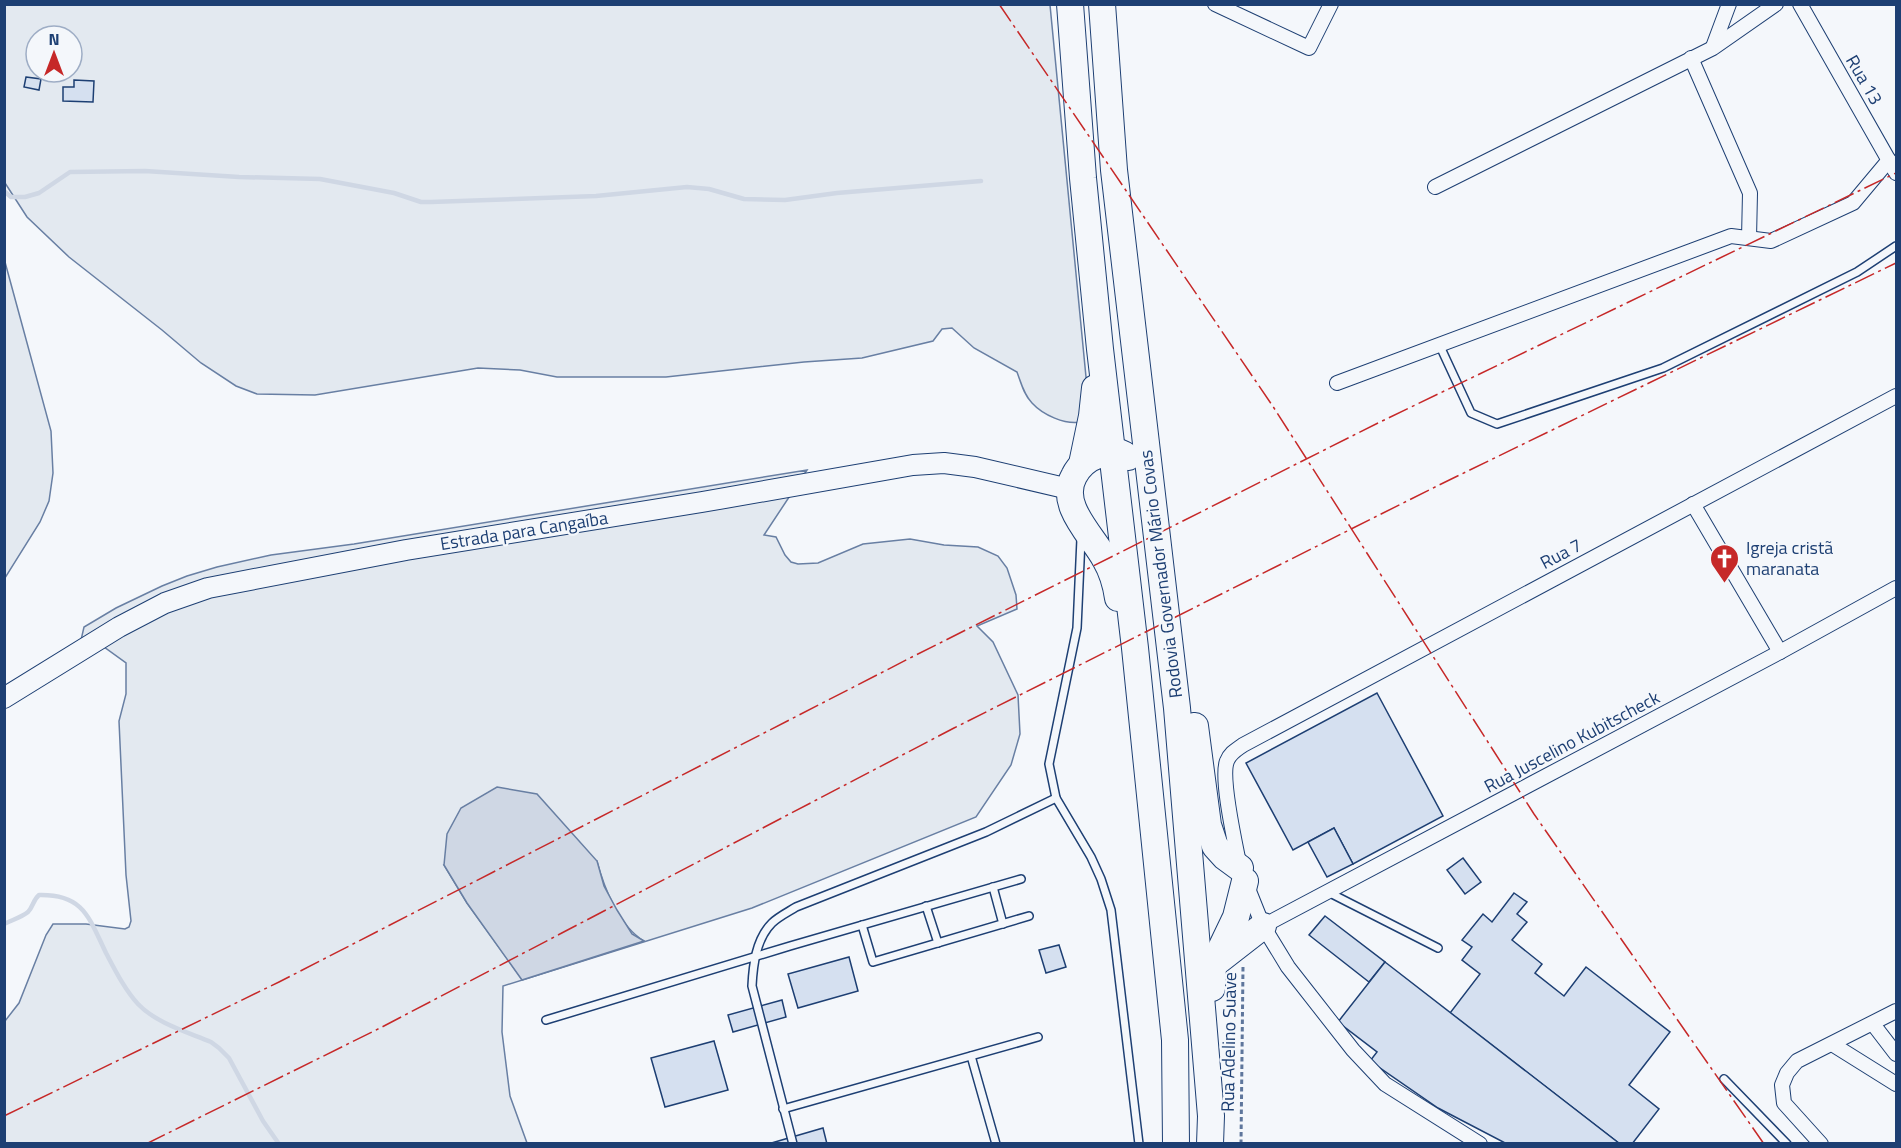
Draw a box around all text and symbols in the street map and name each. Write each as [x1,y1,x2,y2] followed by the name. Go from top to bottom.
[24,24,84,84] north arrow
[48,27,60,51] text: N
[1839,50,1890,110] street label: Rua 13
[1132,449,1189,700] street label: Rodovia Governador Mário Covas
[438,504,610,557] street label: Estrada para Cangaíba
[1535,531,1586,576] street label: Rua 7
[1746,534,1833,582] place label: Igreja cristã maranata
[1709,542,1741,584] church icon: Igreja cristã maranata
[1479,684,1665,799] street label: Rua Juscelino Kubitscheck
[1214,972,1243,1112] street label: Rua Adelino Suave

